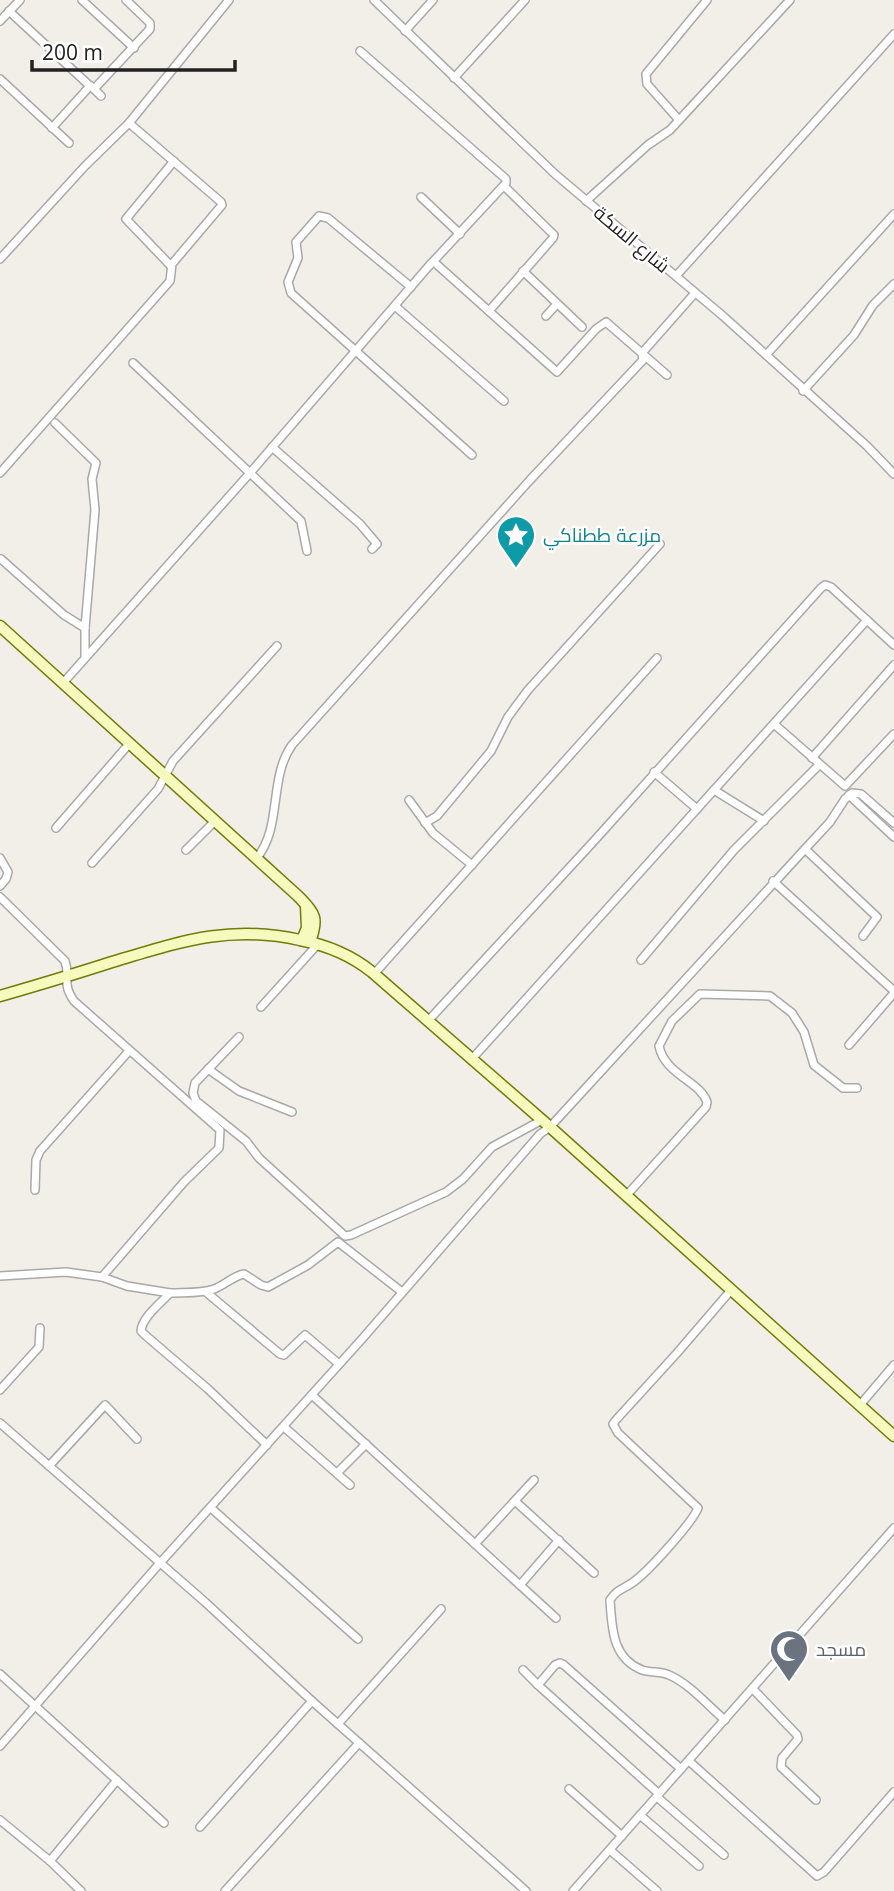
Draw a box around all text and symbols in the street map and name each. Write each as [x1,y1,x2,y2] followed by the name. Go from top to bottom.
[32,28,234,72] scale bar
[42,38,103,66] text: 200 m
[588,200,676,279] street label: شارع السكة
[495,514,537,569] place icon: مزرعة ططناكي
[543,522,661,550] place label: مزرعة ططناكي
[768,1628,810,1683] mosque icon: مسجد
[816,1636,866,1662] place label: مسجد

